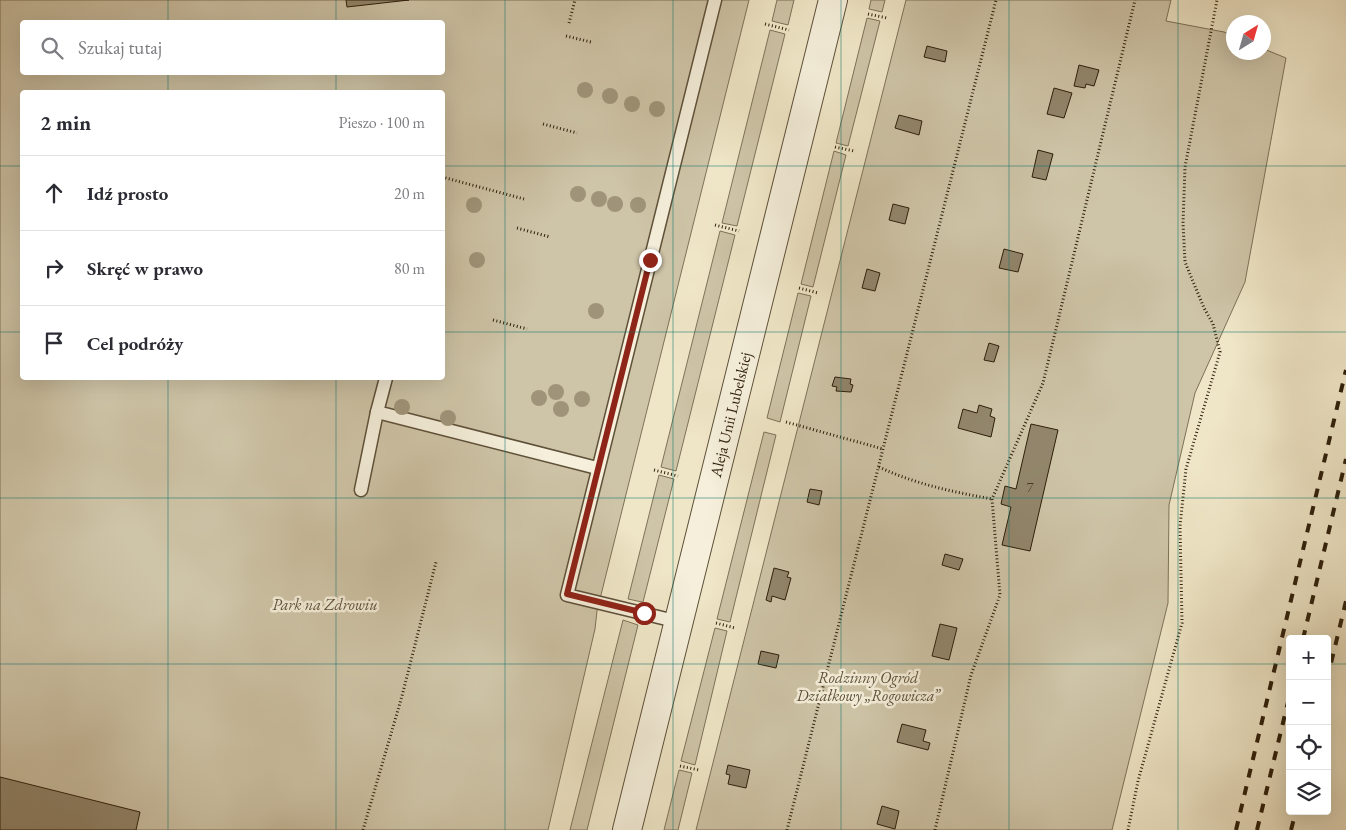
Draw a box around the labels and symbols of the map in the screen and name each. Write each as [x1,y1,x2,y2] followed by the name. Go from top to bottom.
[1226,15,1271,60] north arrow
[639,249,662,272] route end
[705,350,756,480] street label: Aleja Unii Lubelskiej
[1027,478,1034,496] house number: 7
[272,594,378,615] park label: Park na Zdrowiu
[633,602,656,625] route start
[795,667,941,706] park label: Rodzinny Ogród Działkowy „Rogowicza”

